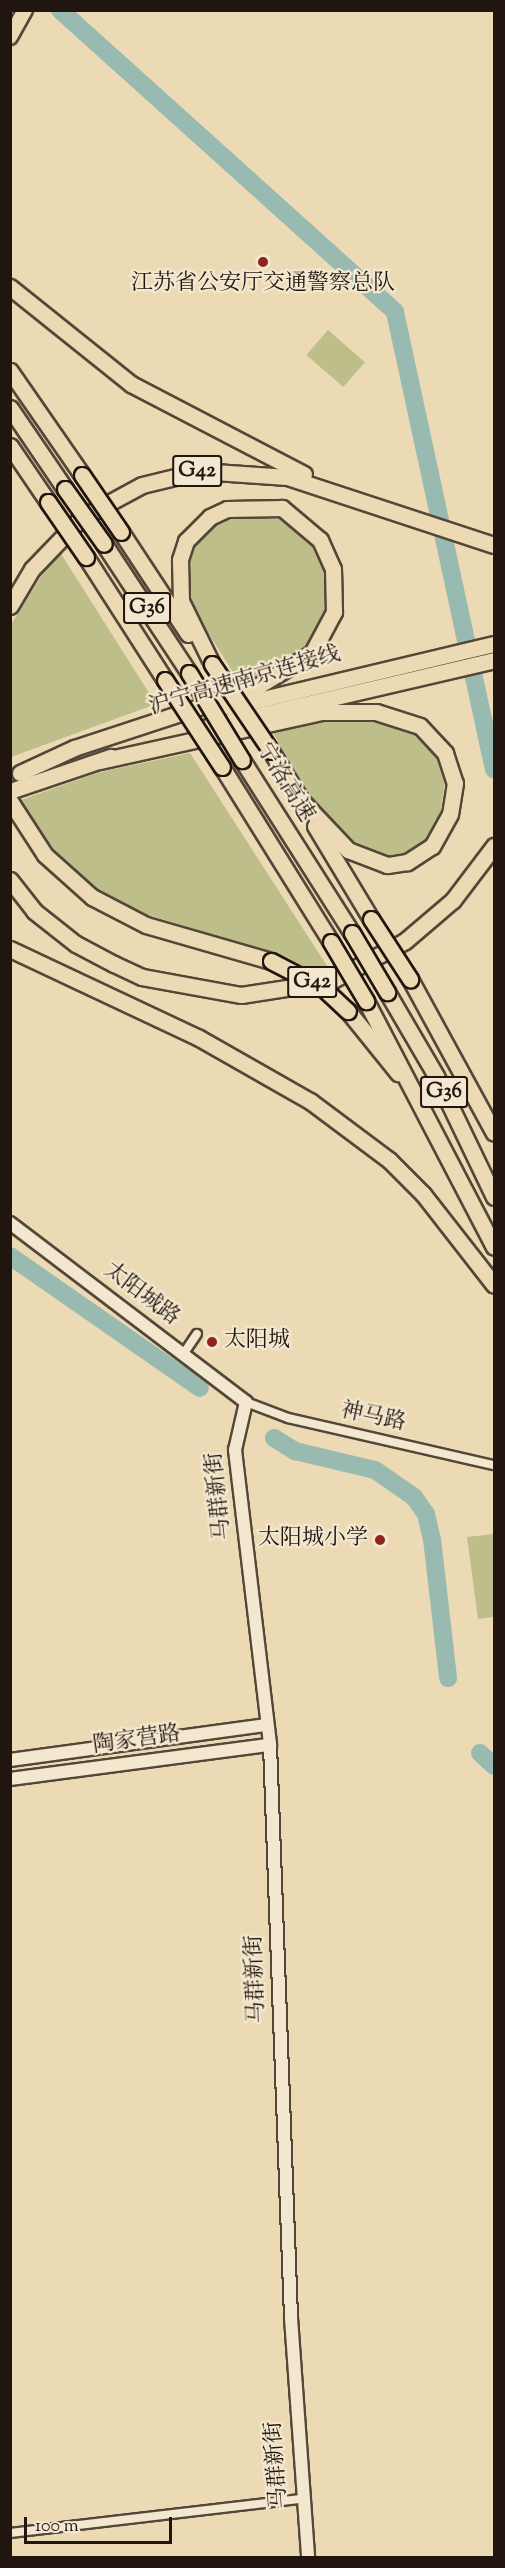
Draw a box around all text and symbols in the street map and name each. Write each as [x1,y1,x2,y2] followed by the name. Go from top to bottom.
[256,255,270,269] marker: 江苏省公安厅交通警察总队
[131,272,395,298] place label: 江苏省公安厅交通警察总队
[172,453,222,489] road number: G42
[123,590,171,626] road number: G36
[146,642,344,722] street label: 沪宁高速南京连接线
[249,739,319,827] street label: 宁洛高速
[286,964,338,1000] road number: G42
[420,1074,468,1110] road number: G36
[98,1258,184,1332] street label: 太阳城路
[224,1329,290,1355] place label: 太阳城
[205,1335,219,1349] marker: 太阳城
[338,1398,408,1438] street label: 神马路
[202,1451,238,1541] street label: 马群新街
[258,1527,368,1553] place label: 太阳城小学
[373,1533,387,1547] marker: 太阳城小学
[92,1722,182,1760] street label: 陶家营路
[242,1935,272,2023] street label: 马群新街
[262,2420,294,2510] street label: 马群新街
[27,2505,176,2543] scale bar
[35,2514,79,2540] text: 100 m

